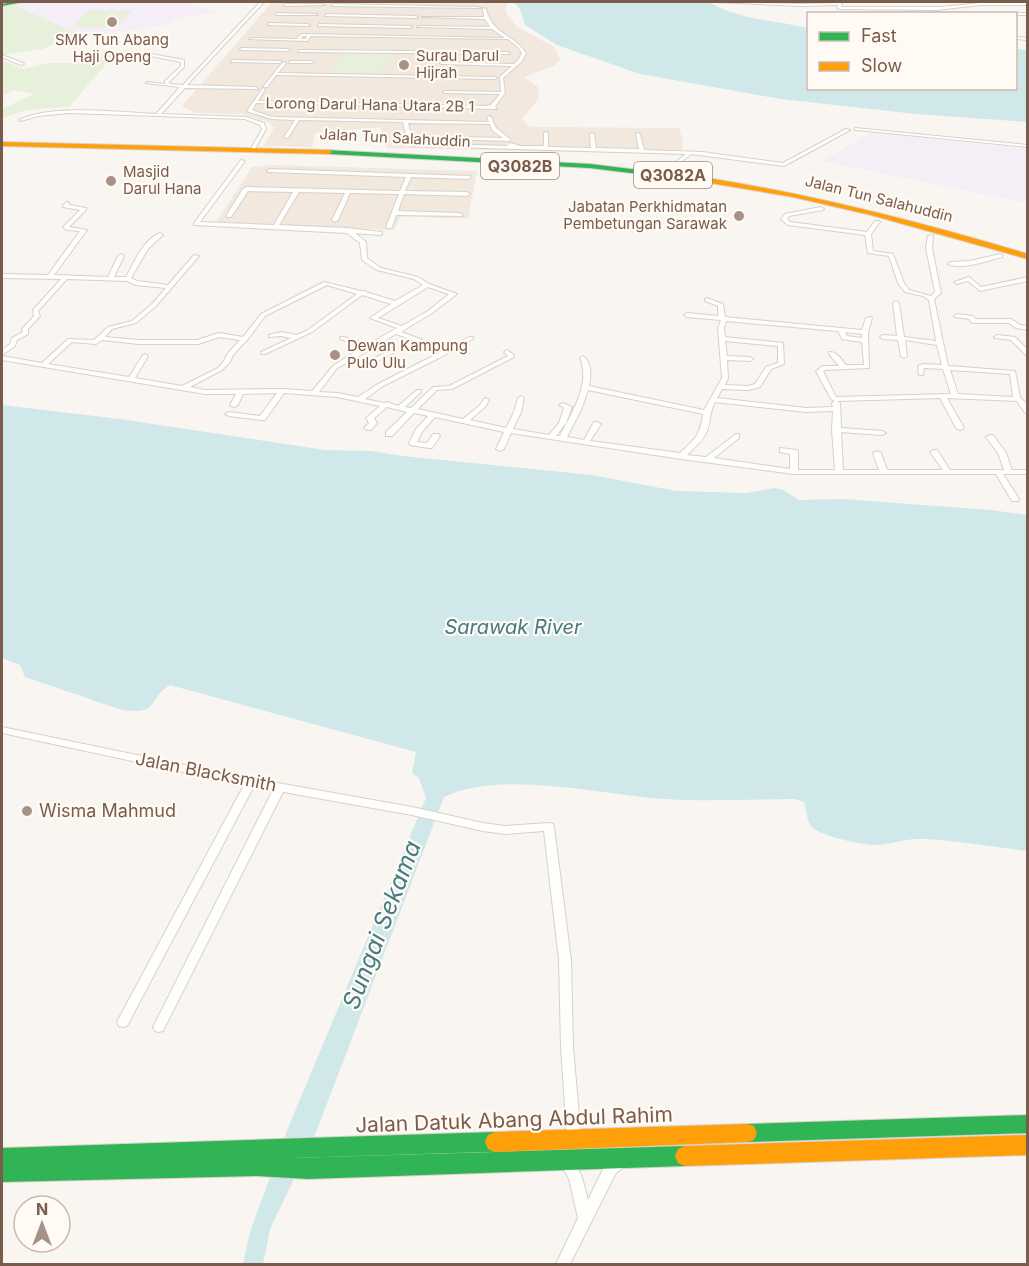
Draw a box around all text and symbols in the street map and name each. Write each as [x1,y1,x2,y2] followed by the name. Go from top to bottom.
[807,12,1017,90] legend
[105,15,119,29] marker: SMK Tun Abang Haji Openg
[861,25,897,46] text: Fast
[55,30,169,66] place label: SMK Tun Abang Haji Openg
[416,46,499,82] place label: Surau Darul Hijrah
[861,55,902,76] text: Slow
[397,58,411,72] marker: Surau Darul Hijrah
[265,93,475,116] street label: Lorong Darul Hana Utara 2B 1
[319,124,471,151] street label: Jalan Tun Salahuddin
[481,153,559,179] road number: Q3082B
[123,162,201,198] place label: Masjid Darul Hana
[634,162,712,188] road number: Q3082A
[803,171,955,226] street label: Jalan Tun Salahuddin
[104,174,118,188] marker: Masjid Darul Hana
[563,197,728,233] place label: Jabatan Perkhidmatan Pembetungan Sarawak
[732,209,746,223] marker: Jabatan Perkhidmatan Pembetungan Sarawak
[347,336,468,372] place label: Dewan Kampung Pulo Ulu
[328,348,342,362] marker: Dewan Kampung Pulo Ulu
[444,615,582,639] water label: Sarawak River
[134,748,278,795] street label: Jalan Blacksmith
[39,800,176,821] place label: Wisma Mahmud
[20,804,34,818] marker: Wisma Mahmud
[336,836,427,1013] water label: Sungai Sekama
[355,1101,673,1138] street label: Jalan Datuk Abang Abdul Rahim
[12,1194,72,1254] north arrow
[36,1199,48,1219] text: N

